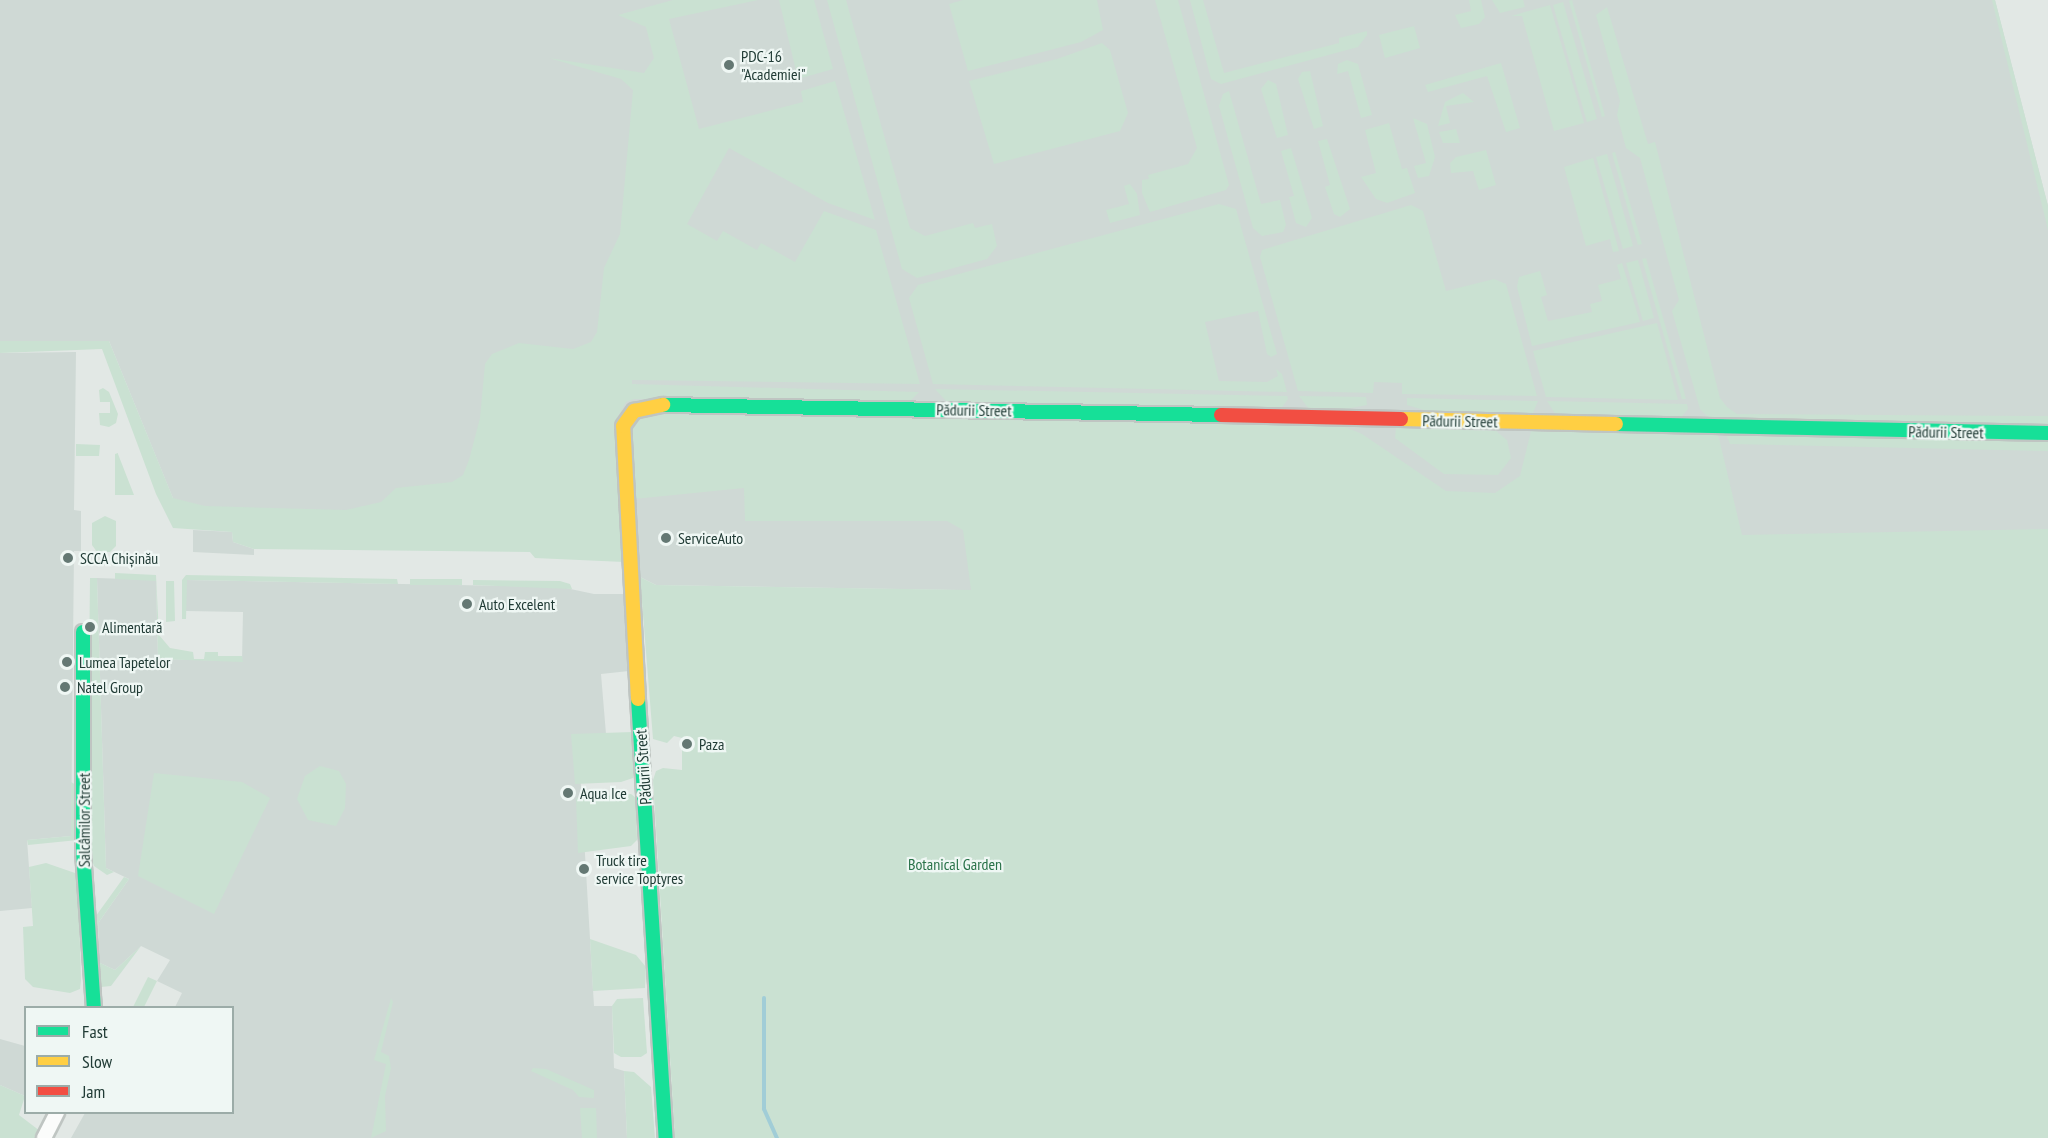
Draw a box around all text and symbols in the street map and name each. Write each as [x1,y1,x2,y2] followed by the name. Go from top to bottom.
[741,46,806,84] place label: PDC-16 "Academiei"
[722,58,736,72] marker: PDC-16 "Academiei"
[936,400,1012,420] street label: Pădurii Street
[1422,411,1498,431] street label: Pădurii Street
[1908,422,1984,442] street label: Pădurii Street
[678,528,743,548] place label: ServiceAuto
[659,531,673,545] marker: ServiceAuto
[80,548,159,568] place label: SCCA Chișinău
[61,551,75,565] marker: SCCA Chișinău
[479,594,555,614] place label: Auto Excelent
[460,597,474,611] marker: Auto Excelent
[102,617,162,637] place label: Alimentară
[83,620,97,634] marker: Alimentară
[79,652,171,672] place label: Lumea Tapetelor
[60,655,74,669] marker: Lumea Tapetelor
[77,677,143,697] place label: Natel Group
[58,680,72,694] marker: Natel Group
[631,729,655,805] street label: Pădurii Street
[699,734,724,754] place label: Paza
[680,737,694,751] marker: Paza
[74,773,94,867] street label: Salcâmilor Street
[580,783,627,803] place label: Aqua Ice
[561,786,575,800] marker: Aqua Ice
[596,850,684,888] place label: Truck tire service Toptyres
[908,854,1002,874] park label: Botanical Garden
[577,862,591,876] marker: Truck tire service Toptyres
[24,1006,234,1114] legend
[82,1020,108,1043] text: Fast
[82,1050,112,1073] text: Slow
[82,1080,105,1103] text: Jam

